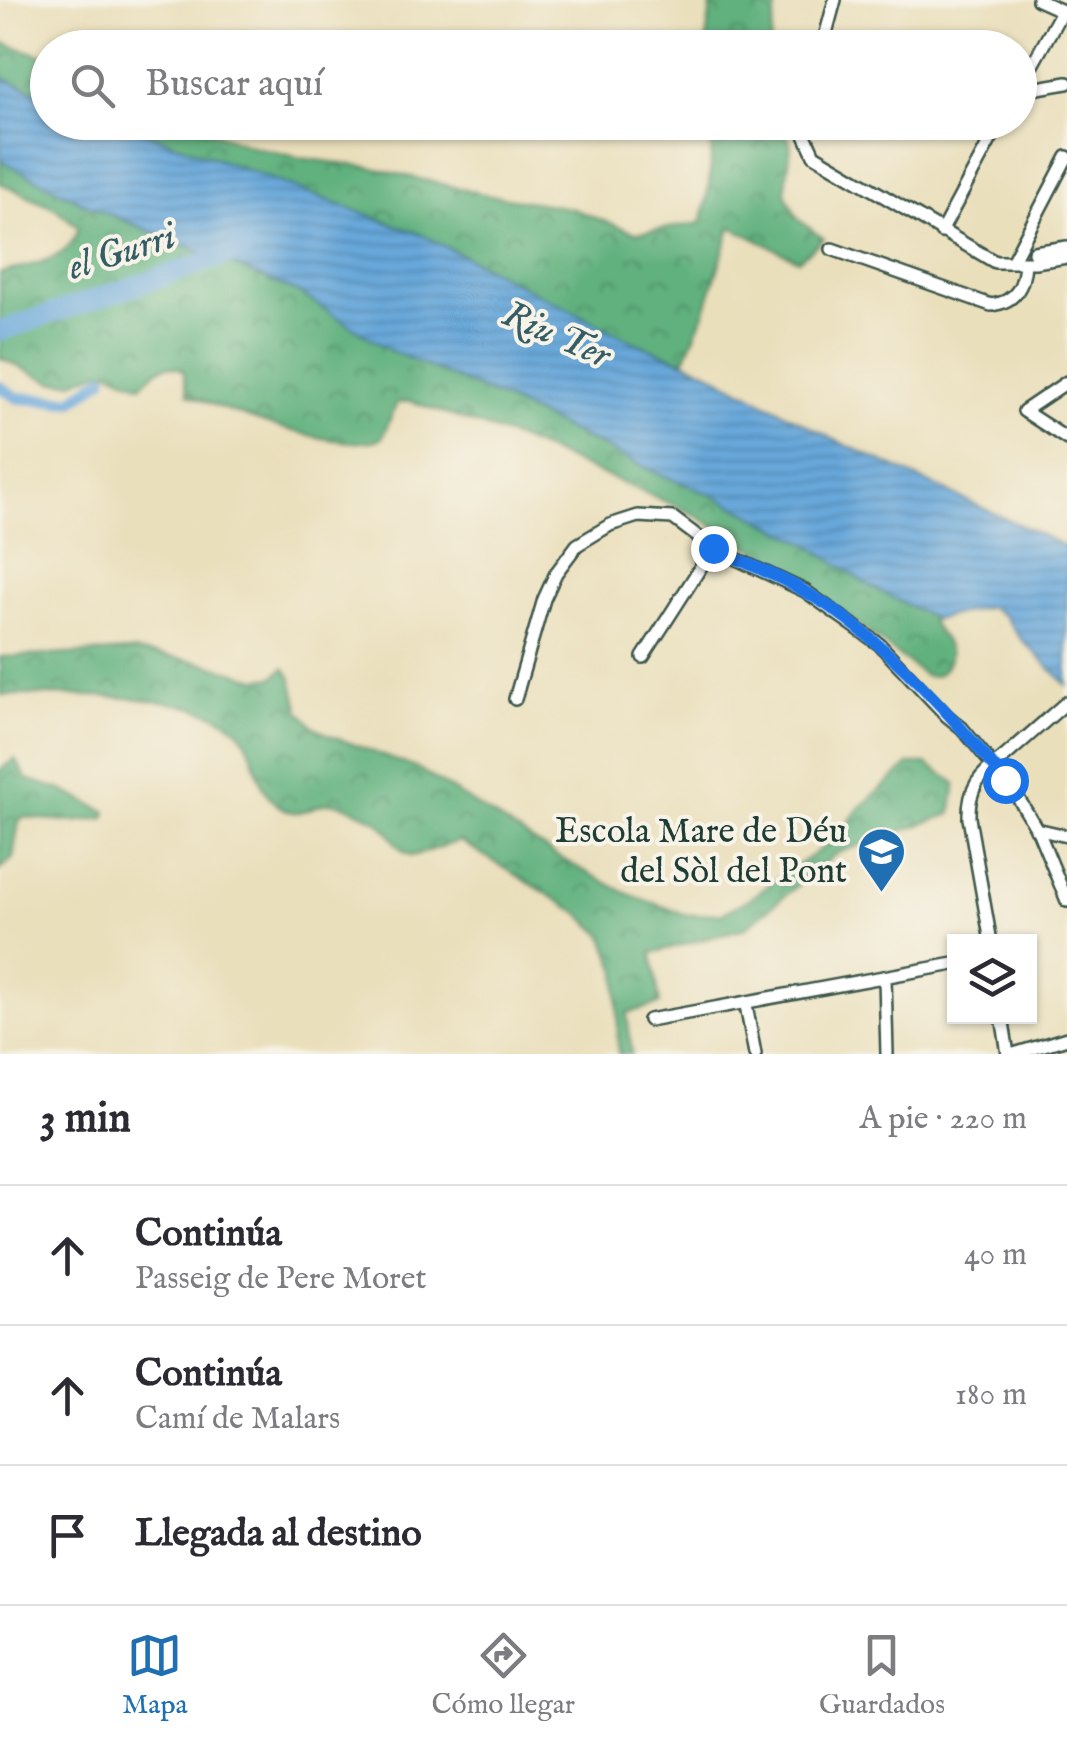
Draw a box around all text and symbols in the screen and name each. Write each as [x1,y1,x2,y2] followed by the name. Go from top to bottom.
[30,30,1037,140] search box
[65,58,120,113] icon: search
[145,61,323,109] text: Buscar aquí
[61,213,184,293] water label: el Gurri
[495,291,619,382] water label: Riu Ter
[691,526,737,572] route end
[983,758,1029,804] route start
[555,810,847,895] place label: Escola Mare de Déu del Sòl del Pont
[856,826,908,894] school or university icon: Escola Mare de Déu del Sòl del Pont
[947,934,1037,1024] map controls
[947,934,1037,1024] button: layers
[40,1093,131,1146] text: 3 min
[860,1099,1027,1140] text: A pie · 220 m
[135,1211,282,1259] text: Continúa
[40,1228,95,1283] icon: ahead
[964,1235,1027,1276] text: 40 m
[135,1259,426,1300] text: Passeig de Pere Moret
[135,1351,282,1399] text: Continúa
[40,1368,95,1423] icon: ahead
[955,1375,1027,1416] text: 180 m
[135,1399,340,1440] text: Camí de Malars
[40,1508,95,1563] icon: arrive
[135,1511,422,1559] text: Llegada al destino
[122,1628,188,1723] tab: Mapa
[432,1628,575,1723] tab: Cómo llegar
[819,1628,945,1723] tab: Guardados

